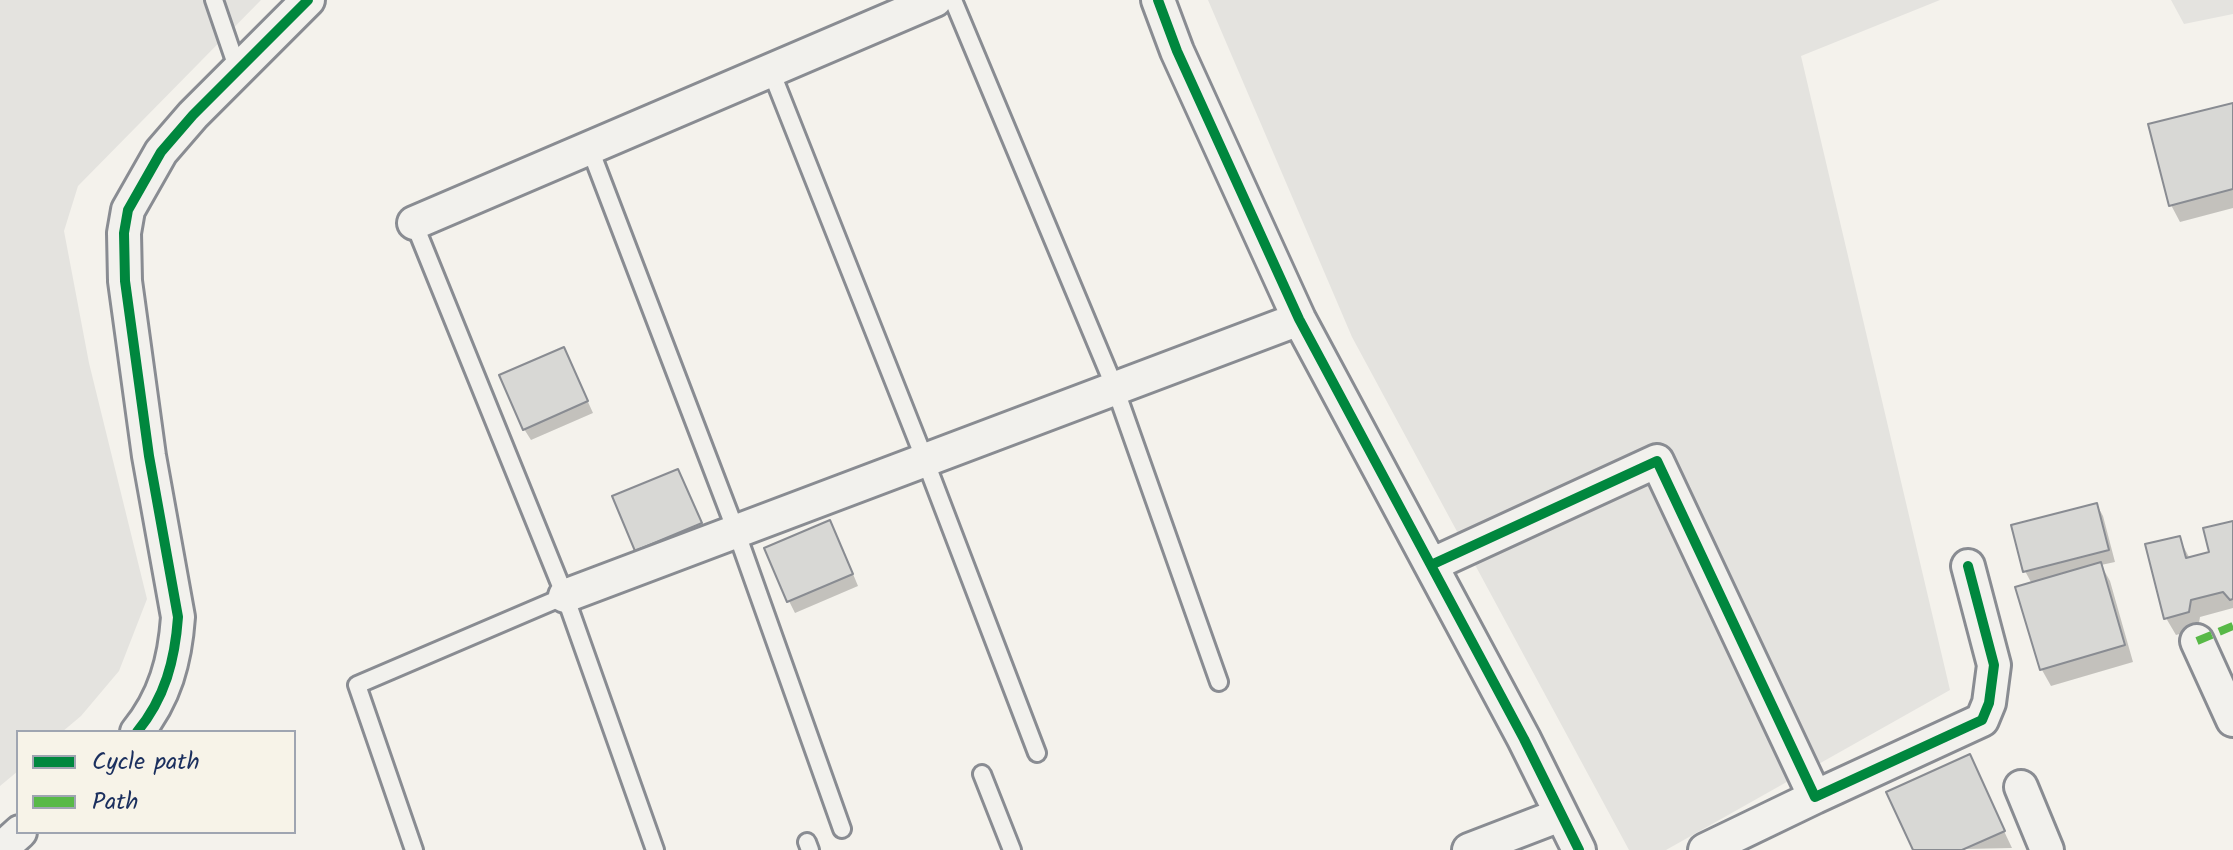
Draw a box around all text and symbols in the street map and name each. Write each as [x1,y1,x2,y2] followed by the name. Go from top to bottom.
[16,730,296,834] legend
[92,743,200,782] text: Cycle path
[92,783,138,822] text: Path

